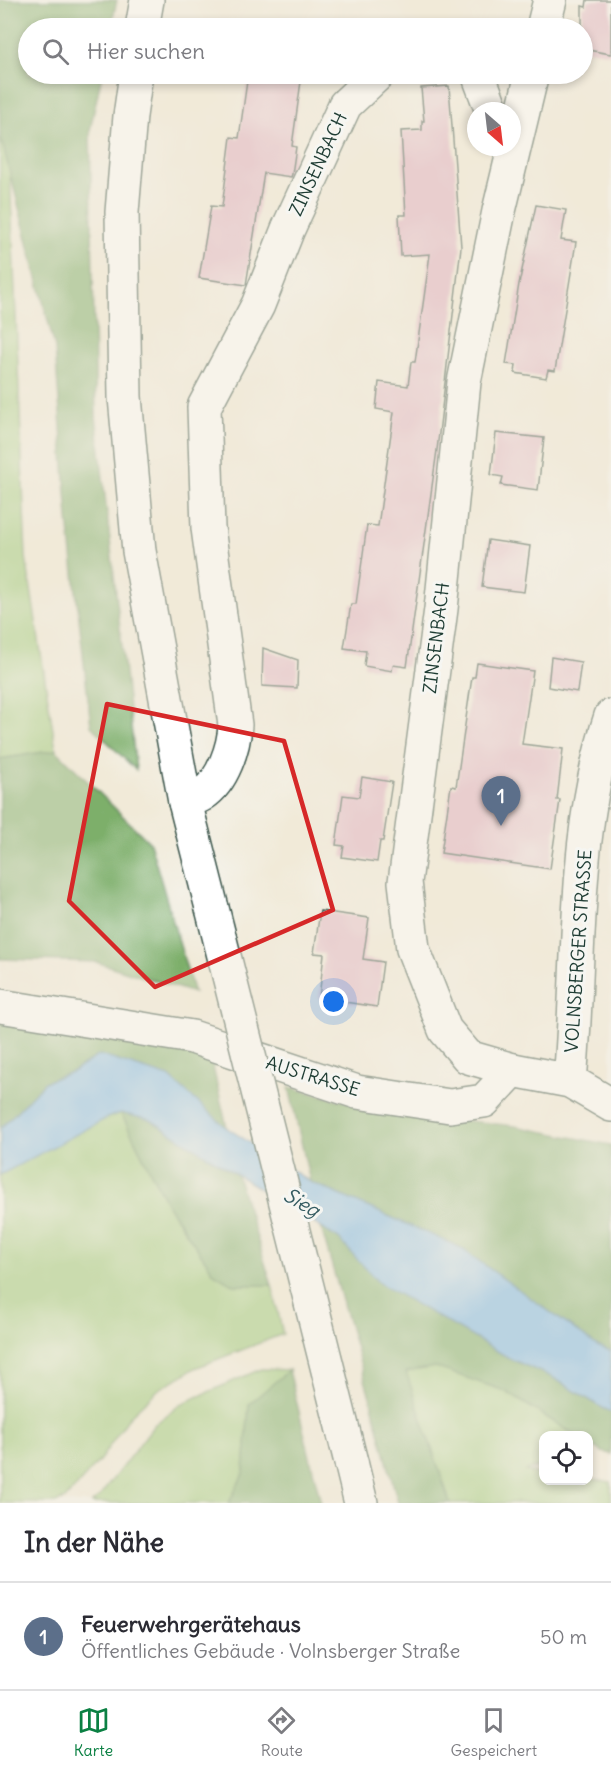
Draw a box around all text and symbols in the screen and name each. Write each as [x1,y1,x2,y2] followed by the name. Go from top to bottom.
[18,18,593,84] search box
[39,35,72,68] icon: search
[87,37,205,65] text: Hier suchen
[467,102,521,156] north arrow
[284,109,352,219] street label: ZINSENBACH
[418,581,454,695] street label: ZINSENBACH
[482,776,520,826] pin: 1
[559,849,597,1053] street label: VOLNSBERGER STRASSE
[319,987,348,1016] your location
[263,1051,363,1101] street label: AUSTRASSE
[279,1182,326,1223] water label: Sieg
[539,1431,593,1485] map controls
[539,1431,593,1485] button: locate
[24,1526,164,1559] text: In der Nähe
[81,1610,301,1638] text: Feuerwehrgerätehaus
[40,1624,47,1649] text: 1
[540,1624,587,1649] text: 50 m
[81,1638,460,1663] text: Öffentliches Gebäude · Volnsberger Straße
[74,1704,113,1760] tab: Karte
[261,1704,303,1760] tab: Route
[450,1704,537,1760] tab: Gespeichert

